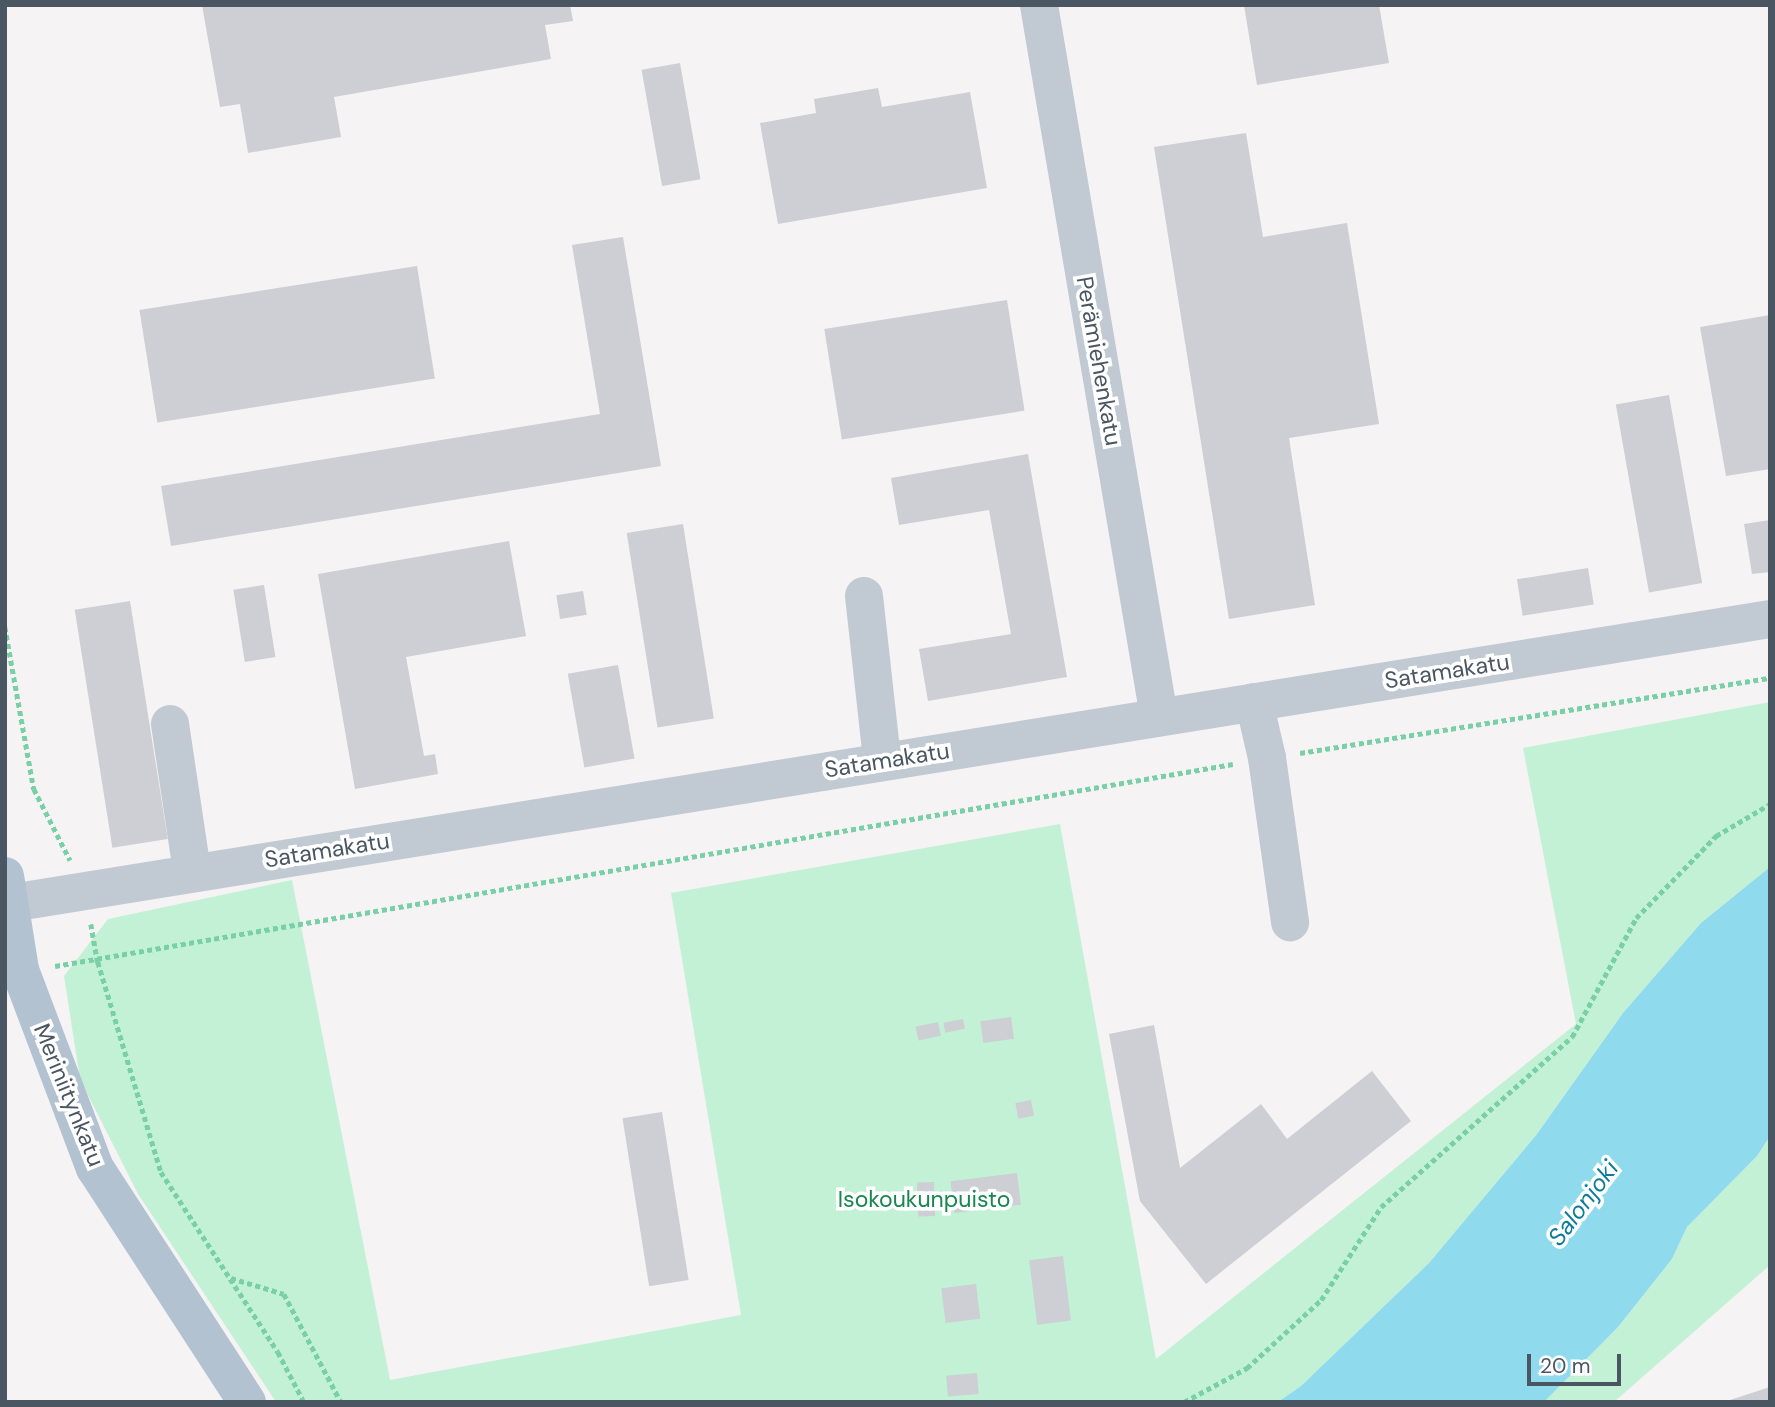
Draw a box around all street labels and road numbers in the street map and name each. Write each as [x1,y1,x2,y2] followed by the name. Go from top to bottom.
[1071,274,1127,448] street label: Perämiehenkatu
[1383,648,1511,694] street label: Satamakatu
[823,737,951,783] street label: Satamakatu
[263,827,391,873] street label: Satamakatu
[28,1020,110,1170] street label: Meriniitynkatu

